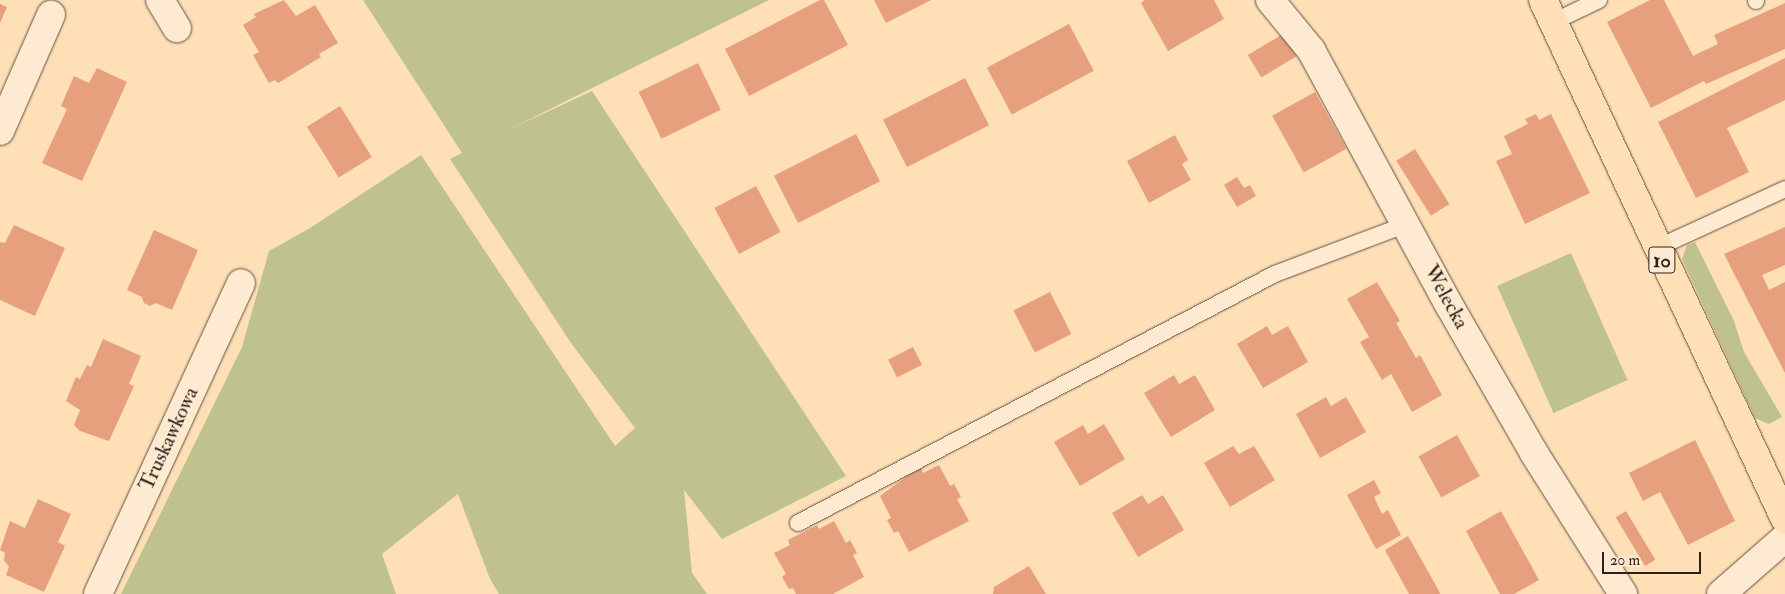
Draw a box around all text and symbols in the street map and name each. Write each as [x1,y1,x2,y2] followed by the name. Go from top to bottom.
[1648,242,1676,278] road number: 10
[1418,261,1474,333] street label: Welecka
[134,383,204,495] street label: Truskawkowa
[1605,542,1704,574] scale bar
[1610,551,1640,570] text: 20 m

